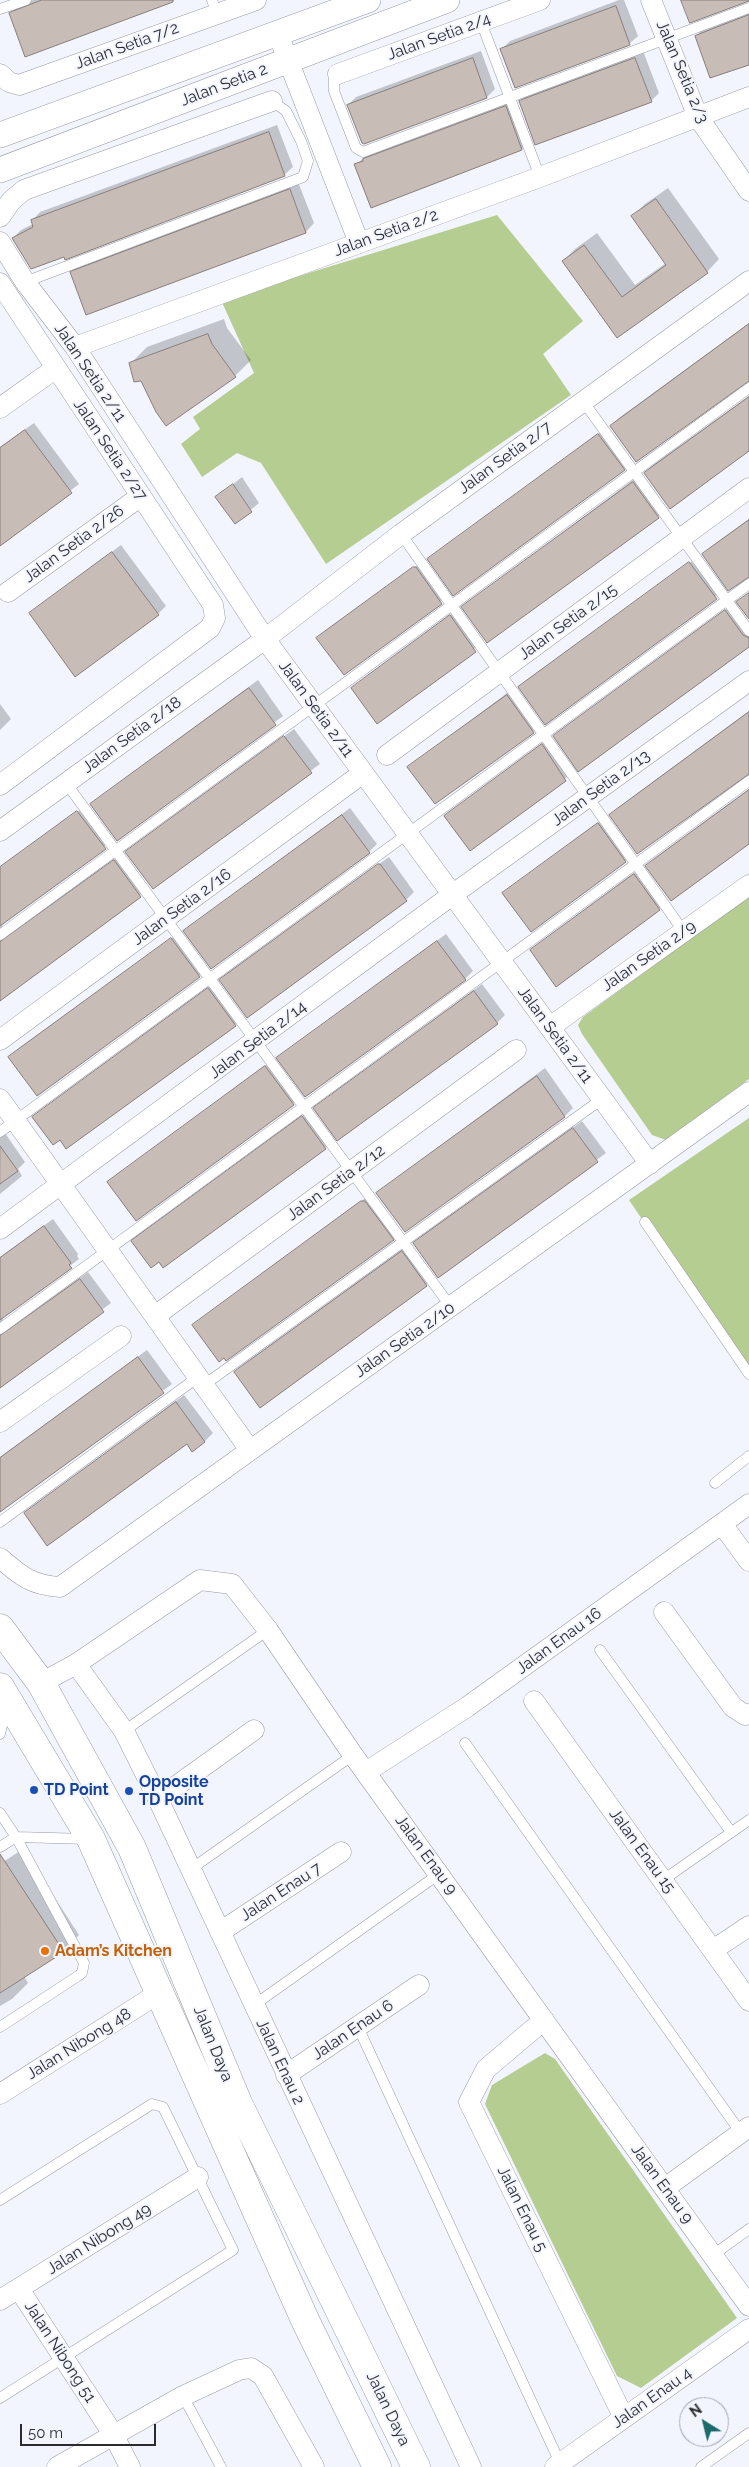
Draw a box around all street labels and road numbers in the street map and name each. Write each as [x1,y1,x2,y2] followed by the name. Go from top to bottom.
[385,9,493,65] street label: Jalan Setia 2/4
[73,18,181,74] street label: Jalan Setia 7/2
[652,18,712,126] street label: Jalan Setia 2/3
[178,60,270,110] street label: Jalan Setia 2
[331,205,441,261] street label: Jalan Setia 2/2
[50,320,130,426] street label: Jalan Setia 2/11
[69,396,151,504] street label: Jalan Setia 2/27
[455,418,555,498] street label: Jalan Setia 2/7
[20,501,128,587] street label: Jalan Setia 2/26
[515,580,621,664] street label: Jalan Setia 2/15
[274,657,358,761] street label: Jalan Setia 2/11
[79,693,185,777] street label: Jalan Setia 2/18
[548,746,654,830] street label: Jalan Setia 2/13
[129,865,235,949] street label: Jalan Setia 2/16
[598,916,700,996] street label: Jalan Setia 2/9
[513,983,597,1087] street label: Jalan Setia 2/11
[206,997,310,1083] street label: Jalan Setia 2/14
[283,1141,389,1225] street label: Jalan Setia 2/12
[351,1298,459,1382] street label: Jalan Setia 2/10
[513,1604,605,1678] street label: Jalan Enau 16
[605,1805,679,1897] street label: Jalan Enau 15
[391,1812,461,1898] street label: Jalan Enau 9
[237,1859,325,1925] street label: Jalan Enau 7
[309,1996,397,2064] street label: Jalan Enau 6
[189,2003,237,2085] street label: Jalan Daya
[23,2004,135,2084] street label: Jalan Nibong 48
[252,2016,308,2108] street label: Jalan Enau 2
[627,2141,697,2227] street label: Jalan Enau 9
[493,2163,551,2255] street label: Jalan Enau 5
[43,2199,155,2279] street label: Jalan Nibong 49
[20,2298,100,2406] street label: Jalan Nibong 51
[608,2364,696,2432] street label: Jalan Enau 4
[362,2369,414,2449] street label: Jalan Daya

